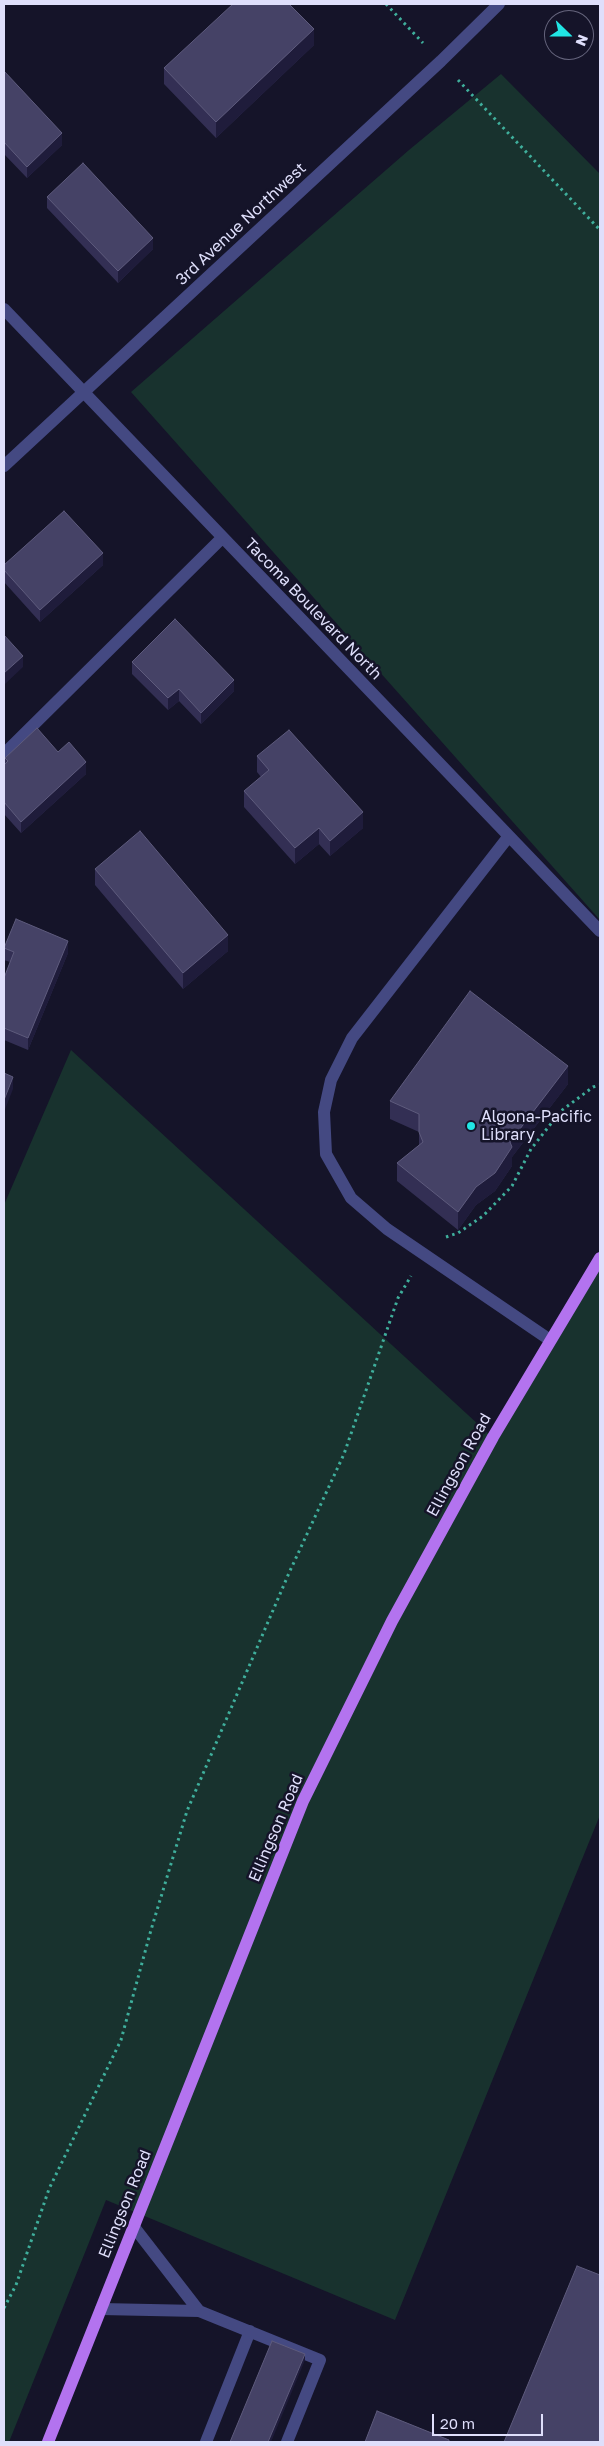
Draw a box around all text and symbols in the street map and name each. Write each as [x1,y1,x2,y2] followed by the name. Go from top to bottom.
[544,10,594,60] north arrow
[573,32,592,49] text: N
[172,159,310,289] street label: 3rd Avenue Northwest
[240,534,386,684] street label: Tacoma Boulevard North
[481,1107,592,1145] place label: Algona-Pacific Library
[465,1120,477,1132] marker: Algona-Pacific Library
[423,1410,495,1520] street label: Ellingson Road
[245,1771,307,1885] street label: Ellingson Road
[95,2147,155,2261] street label: Ellingson Road
[434,2404,545,2436] scale bar
[440,2414,475,2432] text: 20 m

